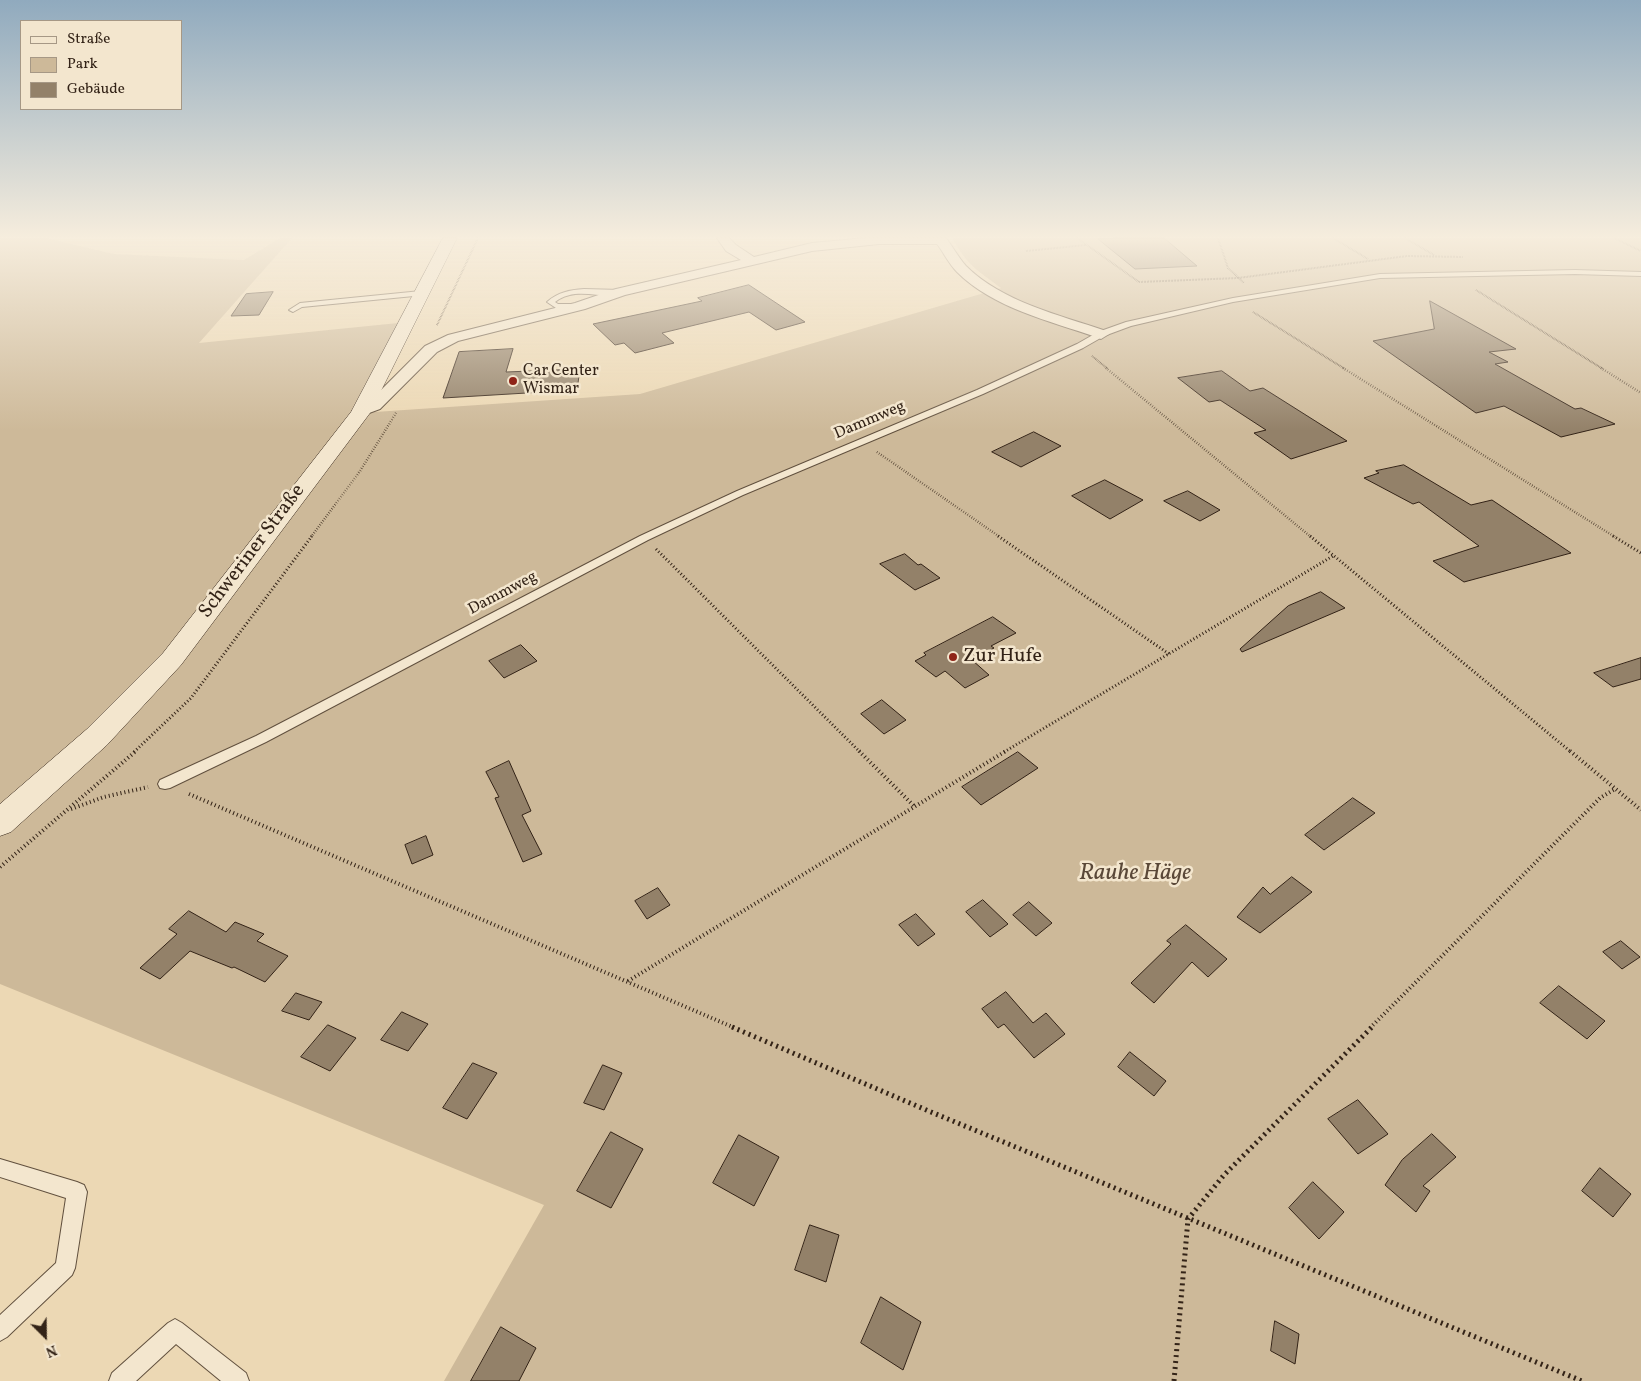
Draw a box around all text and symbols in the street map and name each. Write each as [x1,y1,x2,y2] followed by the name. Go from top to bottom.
[20,20,182,110] legend
[67,29,110,50] text: Straße
[67,54,98,75] text: Park
[67,79,125,100] text: Gebäude
[523,362,599,400] place label: Car Center Wismar
[507,375,519,387] marker: Car Center Wismar
[832,397,908,445] street label: Dammweg
[195,480,311,624] street label: Schweriner Straße
[465,568,541,620] street label: Dammweg
[963,645,1042,669] place label: Zur Hufe
[947,651,959,663] marker: Zur Hufe
[1079,861,1191,889] park label: Rauhe Häge
[20,1311,70,1361] north arrow
[43,1340,59,1361] text: N

